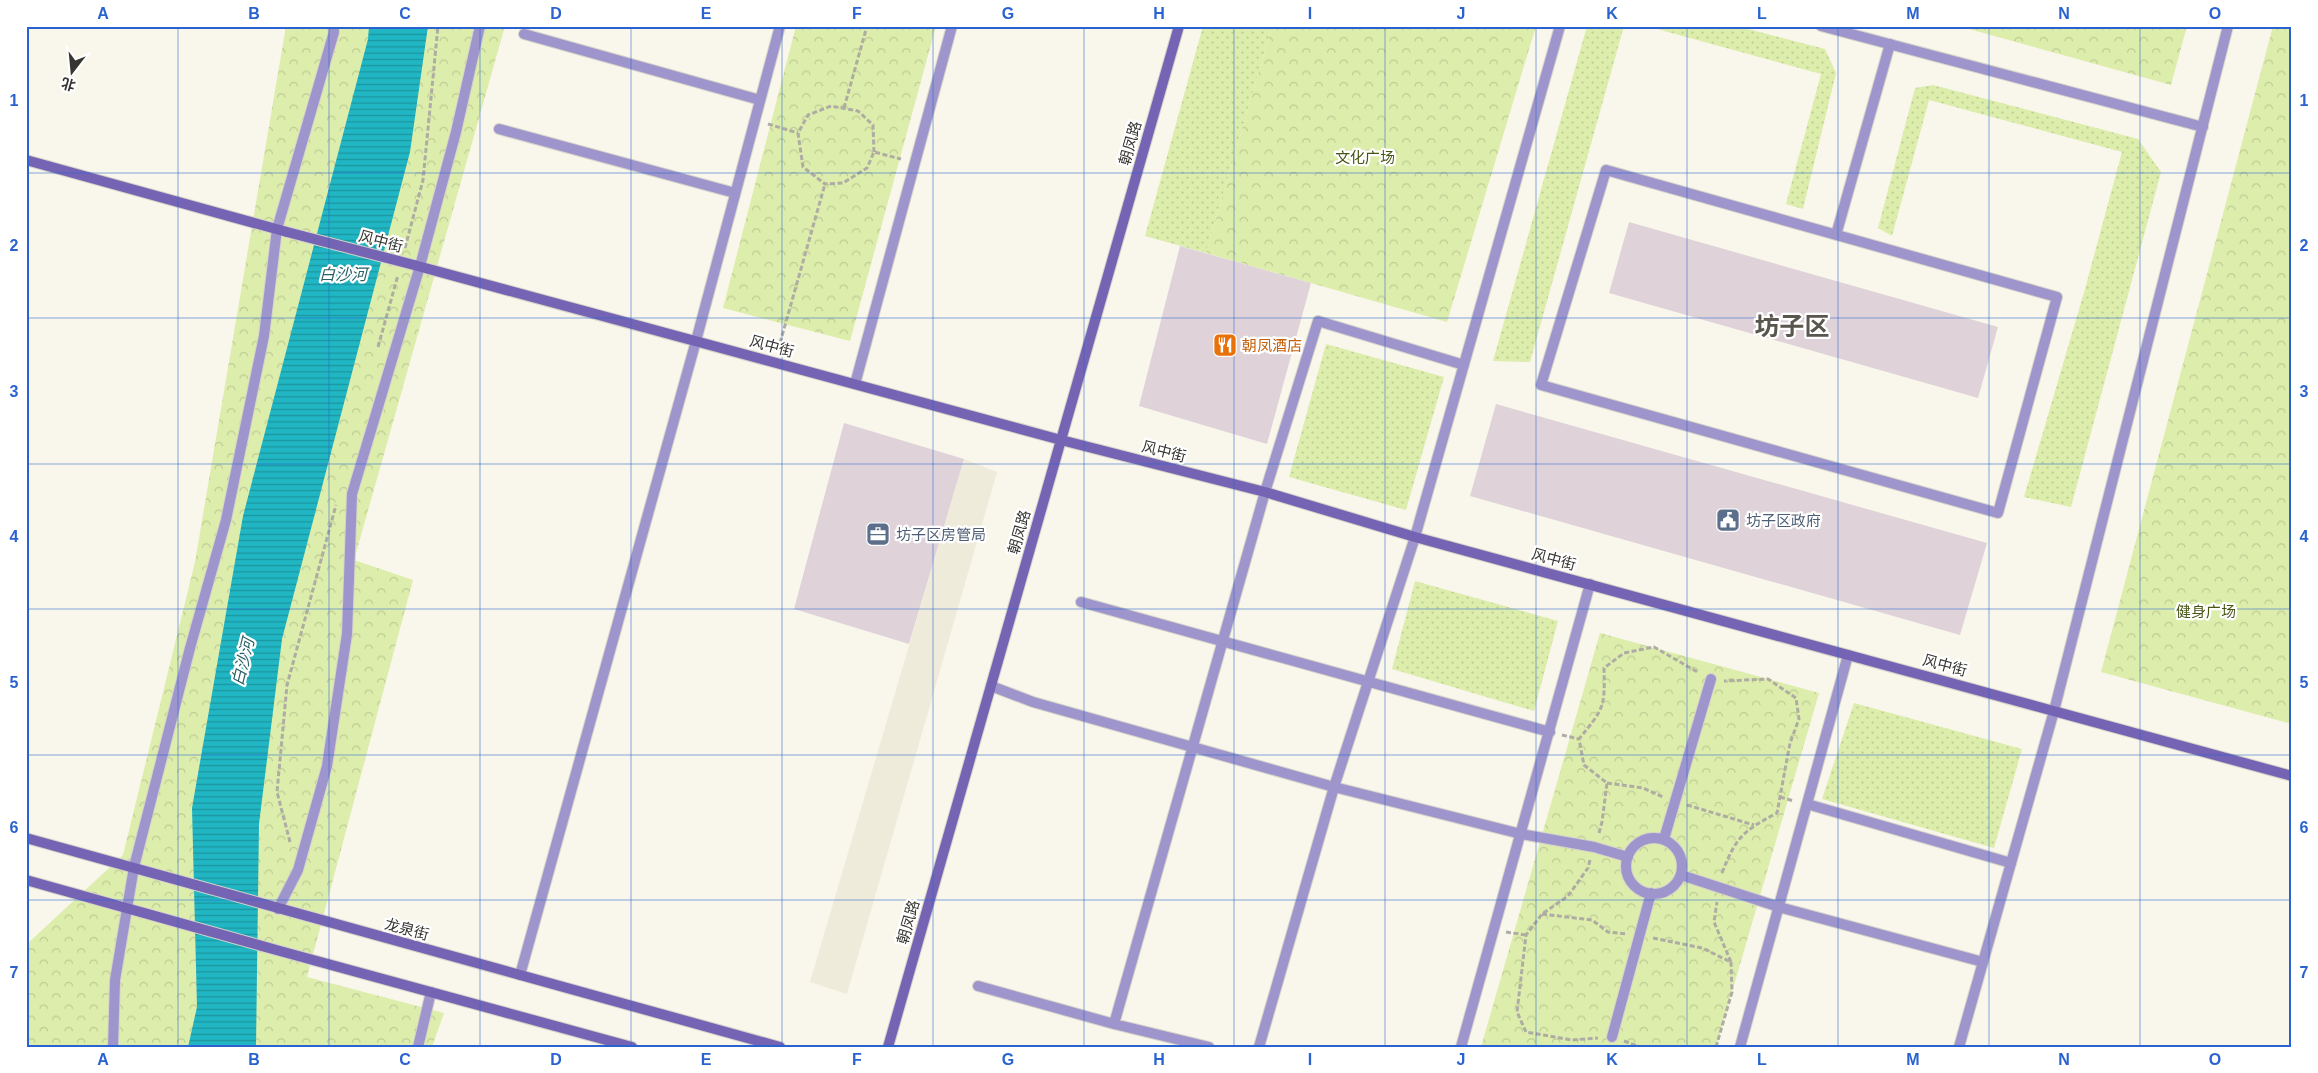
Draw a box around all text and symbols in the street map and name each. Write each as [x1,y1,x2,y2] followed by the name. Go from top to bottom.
[97,5,109,22] text: A
[248,5,260,22] text: B
[399,5,411,22] text: C
[550,5,562,22] text: D
[701,5,712,22] text: E
[852,5,862,22] text: F
[1002,5,1014,22] text: G
[1153,5,1165,22] text: H
[1308,5,1312,22] text: I
[1457,5,1465,22] text: J
[1606,5,1618,22] text: K
[1757,5,1767,22] text: L
[1906,5,1920,22] text: M
[2058,5,2070,22] text: N
[2209,5,2221,22] text: O
[48,48,98,98] north arrow
[59,75,77,94] text: 北
[10,92,19,109] text: 1
[2300,92,2309,109] text: 1
[1116,119,1144,167] street label: 朝凤路
[1335,149,1395,166] park label: 文化广场
[357,227,405,255] street label: 风中街
[10,237,19,254] text: 2
[2300,237,2309,254] text: 2
[319,266,370,283] water label: 白沙河
[1754,312,1830,340] district label: 坊子区
[748,332,796,360] street label: 风中街
[1212,332,1238,358] restaurant icon: 朝凤酒店
[1242,337,1302,354] place label: 朝凤酒店
[10,383,19,400] text: 3
[2300,383,2309,400] text: 3
[1140,437,1188,465] street label: 风中街
[1715,507,1741,533] public building icon: 坊子区政府
[1005,508,1033,556] street label: 朝凤路
[1746,512,1821,529] place label: 坊子区政府
[865,521,891,547] office icon: 坊子区房管局
[896,526,986,543] place label: 坊子区房管局
[10,528,19,545] text: 4
[2300,528,2309,545] text: 4
[1530,545,1578,573] street label: 风中街
[2176,603,2236,620] park label: 健身广场
[229,634,258,687] water label: 白沙河
[1921,651,1969,679] street label: 风中街
[10,674,19,691] text: 5
[2300,674,2309,691] text: 5
[10,819,19,836] text: 6
[2300,819,2309,836] text: 6
[894,898,922,946] street label: 朝凤路
[383,915,431,943] street label: 龙泉街
[10,964,19,981] text: 7
[2300,964,2309,981] text: 7
[97,1051,109,1068] text: A
[248,1051,260,1068] text: B
[399,1051,411,1068] text: C
[550,1051,562,1068] text: D
[701,1051,712,1068] text: E
[852,1051,862,1068] text: F
[1002,1051,1014,1068] text: G
[1153,1051,1165,1068] text: H
[1308,1051,1312,1068] text: I
[1457,1051,1465,1068] text: J
[1606,1051,1618,1068] text: K
[1757,1051,1767,1068] text: L
[1906,1051,1920,1068] text: M
[2058,1051,2070,1068] text: N
[2209,1051,2221,1068] text: O

